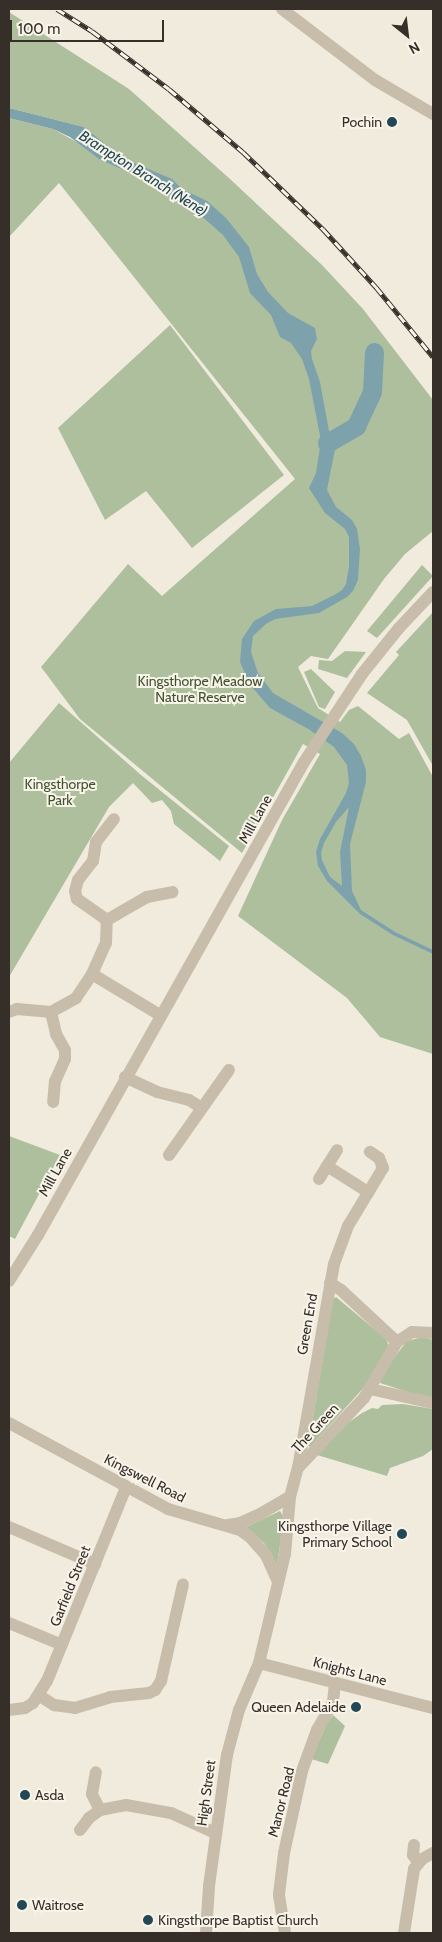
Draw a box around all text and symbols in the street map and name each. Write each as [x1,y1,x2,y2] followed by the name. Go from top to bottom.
[12,10,166,42] scale bar
[382,10,432,60] north arrow
[18,20,60,38] text: 100 m
[406,38,423,58] text: N
[342,114,382,130] place label: Pochin
[386,116,398,128] marker: Pochin
[76,127,210,221] water label: Brampton Branch (Nene)
[137,673,263,706] park label: Kingsthorpe Meadow Nature Reserve
[24,776,96,809] park label: Kingsthorpe Park
[235,792,275,846] street label: Mill Lane
[35,1145,75,1199] street label: Mill Lane
[293,1292,321,1356] street label: Green End
[288,1400,342,1456] street label: The Green
[101,1450,189,1506] street label: Kingswell Road
[278,1518,392,1550] place label: Kingsthorpe Village Primary School
[396,1528,408,1540] marker: Kingsthorpe Village Primary School
[46,1543,94,1629] street label: Garfield Street
[311,1653,389,1689] street label: Knights Lane
[251,1699,346,1715] place label: Queen Adelaide
[350,1701,362,1713] marker: Queen Adelaide
[193,1759,219,1827] street label: High Street
[264,1765,298,1839] street label: Manor Road
[35,1787,64,1803] place label: Asda
[19,1789,31,1801] marker: Asda
[32,1897,84,1913] place label: Waitrose
[16,1899,28,1911] marker: Waitrose
[158,1912,318,1928] place label: Kingsthorpe Baptist Church
[142,1914,154,1926] marker: Kingsthorpe Baptist Church

